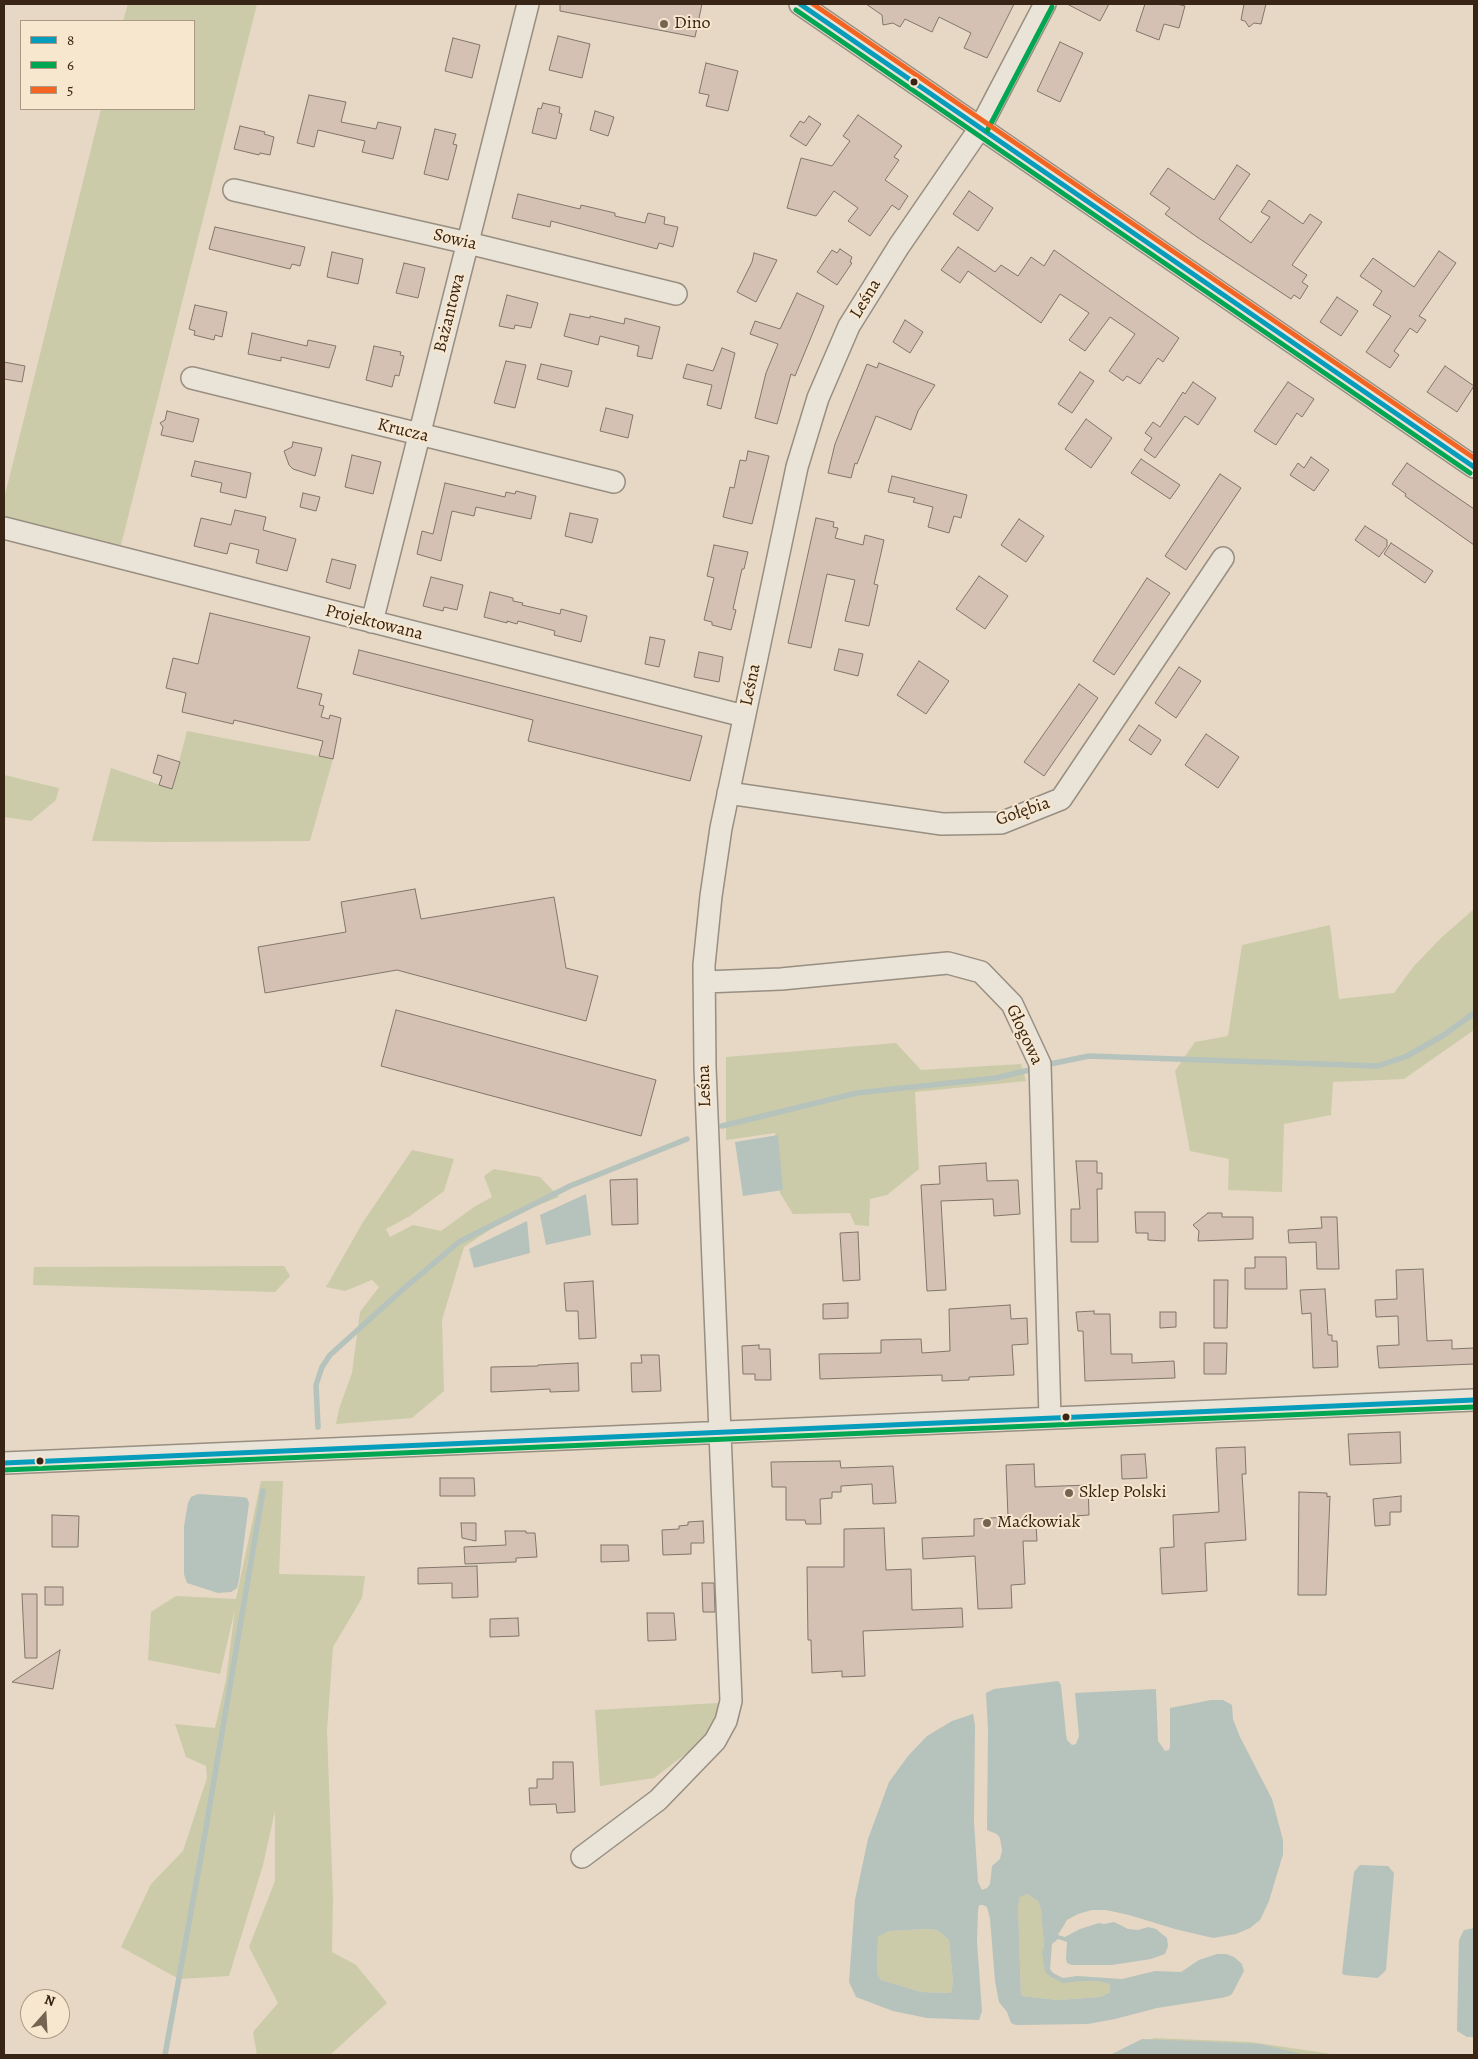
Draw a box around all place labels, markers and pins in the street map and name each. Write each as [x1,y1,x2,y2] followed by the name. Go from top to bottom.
[674,13,711,35] place label: Dino
[658,18,670,30] marker: Dino
[909,77,919,87] unlabelled marker
[1061,1412,1071,1422] unlabelled marker
[35,1456,45,1466] unlabelled marker
[1079,1482,1167,1504] place label: Sklep Polski
[1063,1487,1075,1499] marker: Sklep Polski
[997,1512,1080,1534] place label: Maćkowiak
[981,1517,993,1529] marker: Maćkowiak

